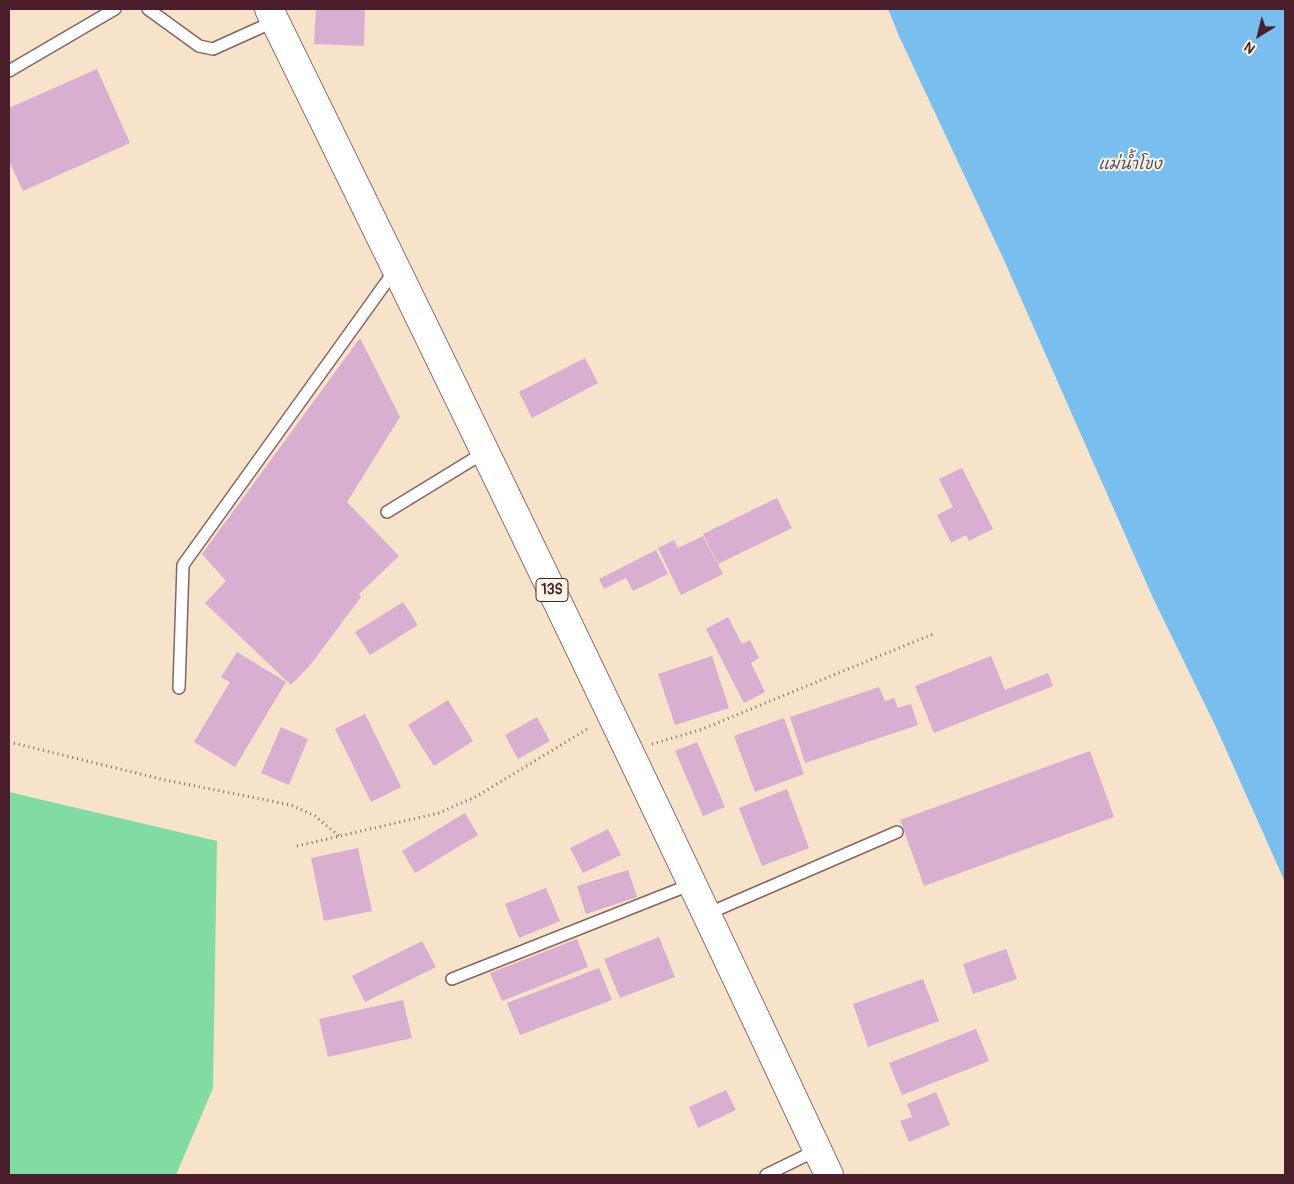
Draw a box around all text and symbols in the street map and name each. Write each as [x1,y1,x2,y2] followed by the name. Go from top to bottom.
[1234,10,1284,60] north arrow
[1241,38,1259,57] text: N
[1098,155,1162,175] water label: แม่น้ำโขง
[536,578,568,602] road number: 13S

